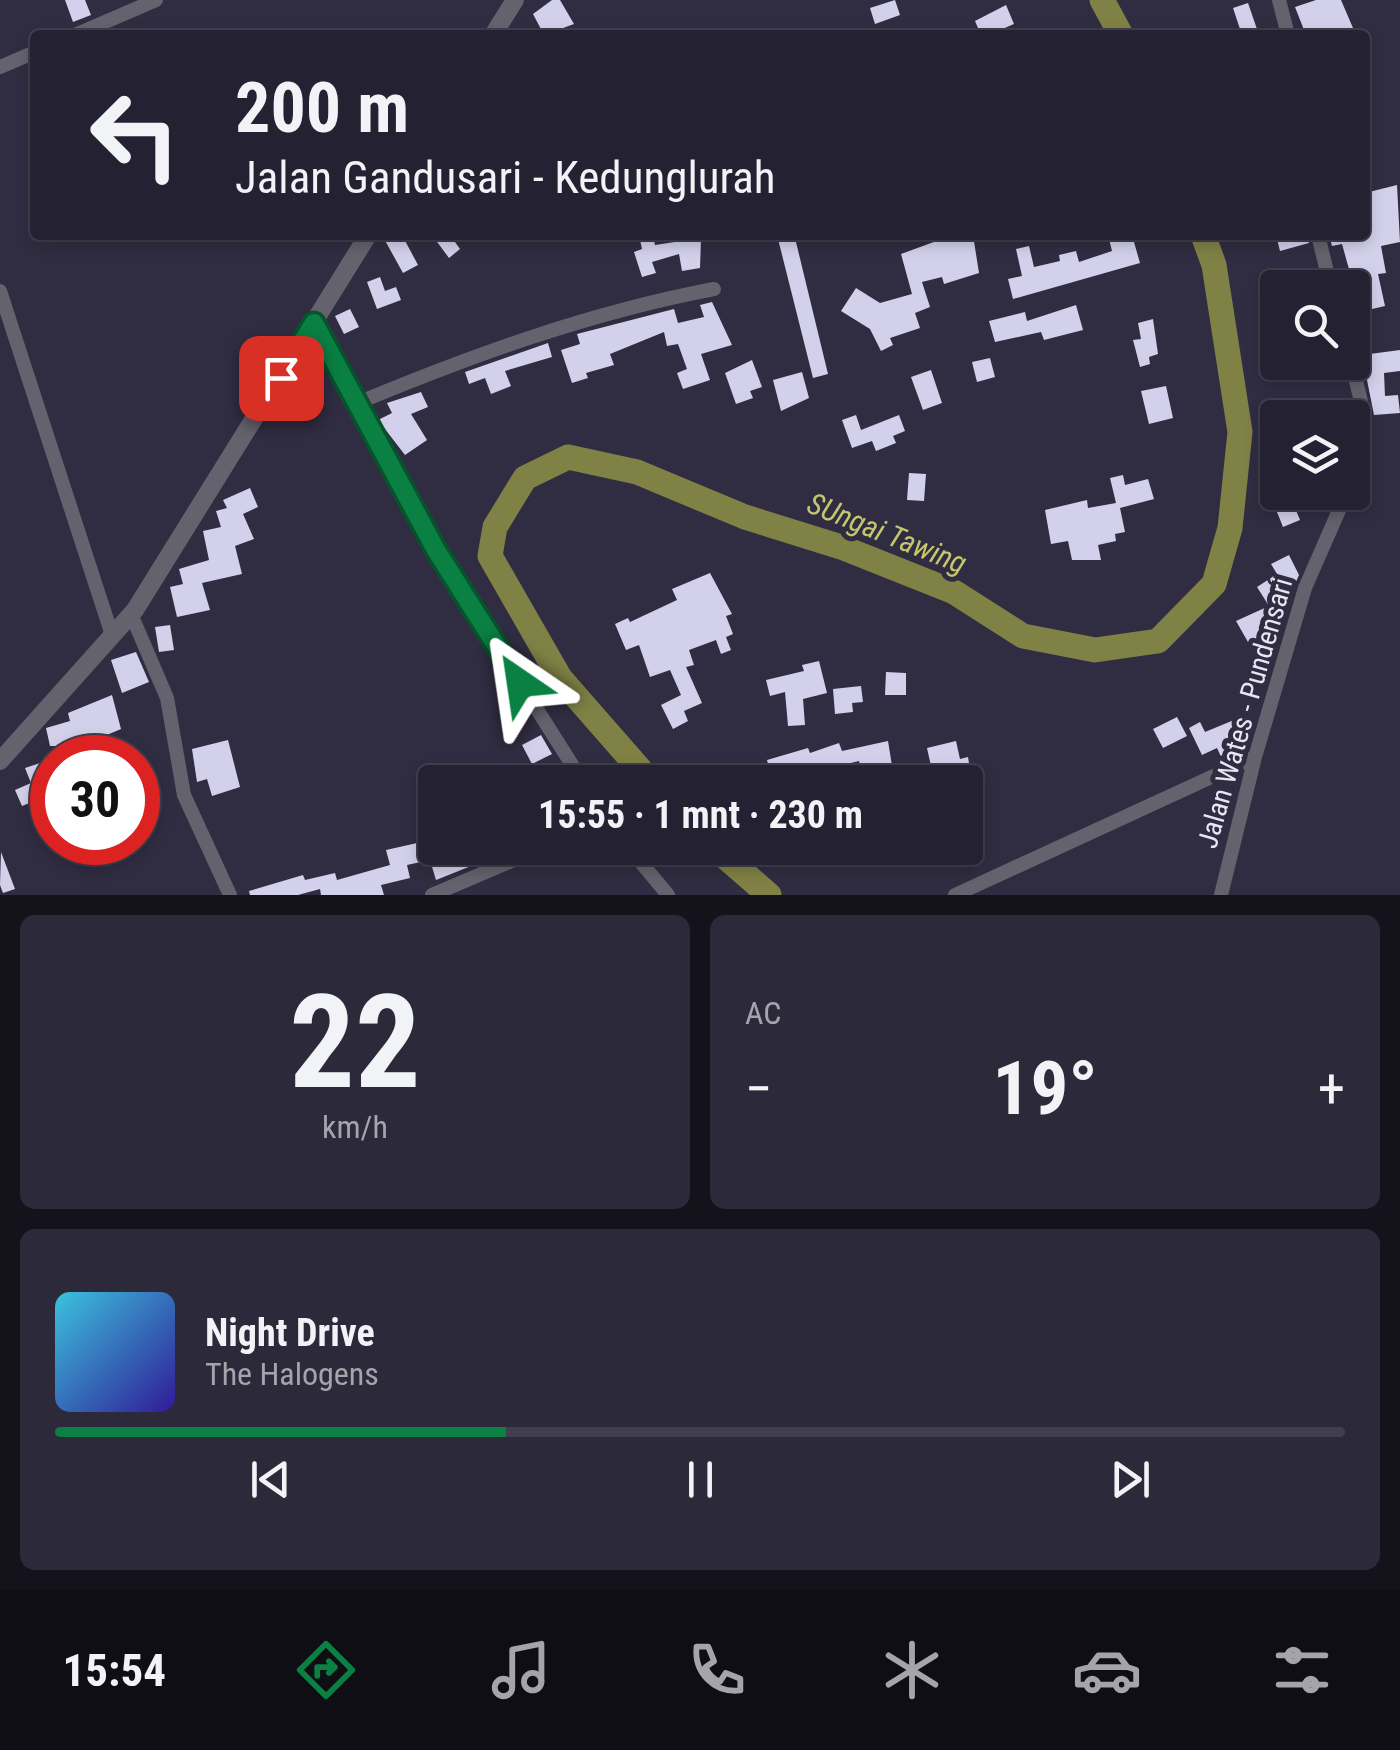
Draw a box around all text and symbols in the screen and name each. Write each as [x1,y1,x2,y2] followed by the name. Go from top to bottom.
[235,67,409,149] text: 200 m
[70,70,200,200] icon: left
[235,151,776,204] text: Jalan Gandusari - Kedunglurah
[1260,270,1370,510] map controls
[1260,270,1370,380] button: search
[239,336,324,421] pin
[254,351,309,406] icon: arrive
[1260,400,1370,510] button: layers
[802,485,972,581] water label: SUngai Tawing
[1191,574,1299,852] street label: Jalan Wates - Pundensari
[468,631,572,735] position arrow
[30,735,160,865] speed limit sign: 30
[538,793,863,837] text: 15:55 · 1 mnt · 230 m
[289,966,421,1119] text: 22
[745,994,781,1032] text: AC
[993,1044,1098,1132] text: 19°
[745,1057,773,1121] text: −
[1318,1057,1345,1121] text: +
[322,1108,388,1146] text: km/h
[205,1311,375,1355] text: Night Drive
[205,1355,379,1393] text: The Halogens
[243,1452,298,1507] icon: previous
[673,1452,728,1507] icon: pause
[1103,1452,1158,1507] icon: next
[291,1635,361,1705] icon: directions
[486,1635,556,1705] icon: music
[682,1635,752,1705] icon: phone
[877,1635,947,1705] icon: climate
[1072,1635,1142,1705] icon: car
[1267,1635,1337,1705] icon: filters
[63,1644,166,1697] text: 15:54

